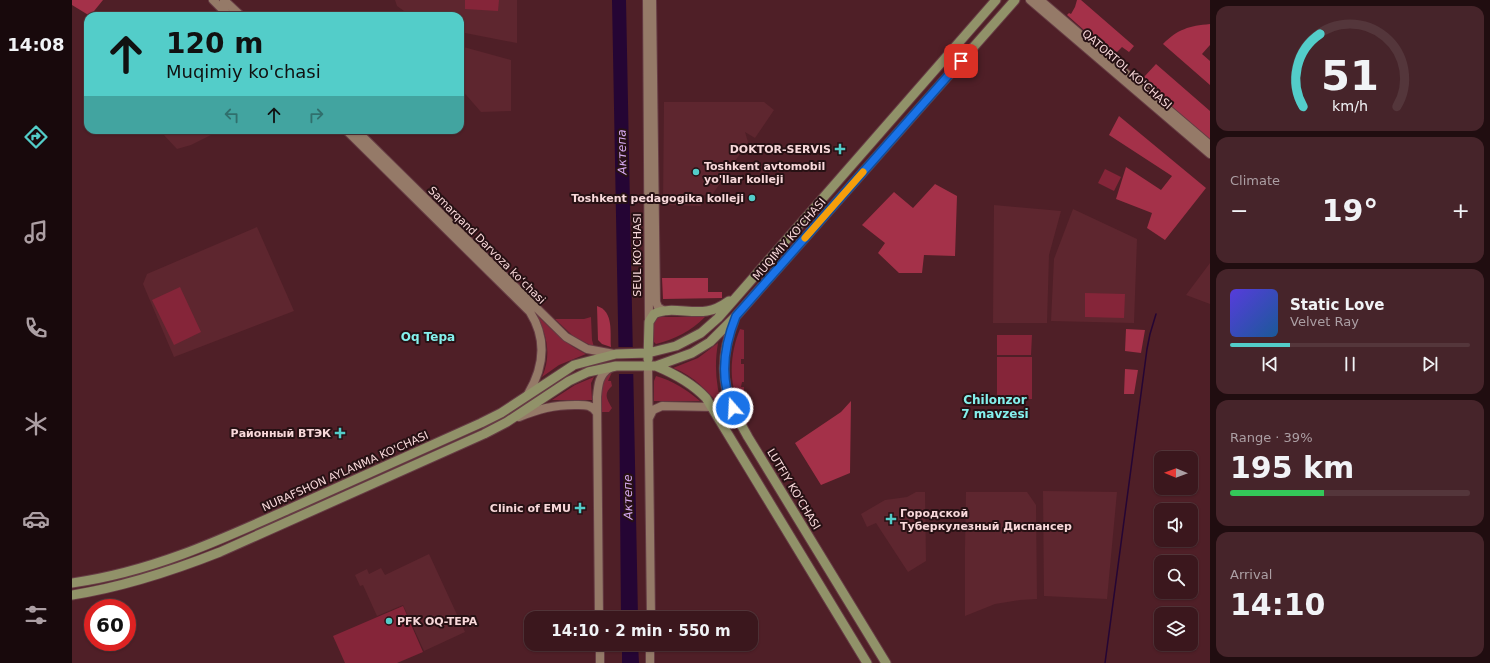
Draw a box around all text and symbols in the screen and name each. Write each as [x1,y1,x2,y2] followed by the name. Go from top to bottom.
[166,27,263,60] text: 120 m
[1079,27,1174,112] street label: QATORTOL KO'CHASI
[100,28,152,80] icon: ahead
[7,34,65,55] text: 14:08
[944,44,978,78] pin
[950,50,972,72] icon: arrive
[1321,51,1379,100] text: 51
[166,61,321,82] text: Muqimiy ko'chasi
[1332,97,1368,113] text: km/h
[221,104,243,126] icon: left
[263,104,285,126] icon: ahead
[305,104,327,126] icon: right
[22,123,50,151] icon: directions
[615,129,629,176] water label: Актепа
[730,143,831,156] place label: DOKTOR-SERVIS
[834,143,846,155] marker: DOKTOR-SERVIS
[704,160,825,186] place label: Toshkent avtomobil yo'llar kolleji
[691,167,701,177] marker: Toshkent avtomobil yo'llar kolleji
[1230,173,1280,188] text: Climate
[425,184,548,307] street label: Samarqand Darvoza koʻchasi
[571,192,744,205] place label: Toshkent pedagogika kolleji
[747,193,757,203] marker: Toshkent pedagogika kolleji
[1322,193,1378,228] text: 19°
[750,196,829,283] street label: MUQIMIY KO'CHASI
[1230,198,1248,223] text: −
[1452,198,1470,223] text: +
[631,213,644,297] street label: SEUL KO'CHASI
[22,218,50,246] icon: music
[1290,296,1384,314] text: Static Love
[22,314,50,342] icon: phone
[1290,314,1359,329] text: Velvet Ray
[401,330,455,344] district label: Oq Tepa
[1259,353,1281,375] icon: previous
[1339,353,1361,375] icon: pause
[1419,353,1441,375] icon: next
[712,387,754,429] position arrow
[961,393,1029,421] district label: Chilonzor 7 mavzesi
[22,410,50,438] icon: climate
[231,427,331,440] place label: Районный ВТЭК
[334,427,346,439] marker: Районный ВТЭК
[260,429,430,514] street label: NURAFSHON AYLANMA KO'CHASI
[1230,430,1313,445] text: Range · 39%
[764,446,823,532] street label: LUTFIY KO'CHASI
[1230,450,1354,485] text: 195 km
[1154,451,1198,495] north arrow
[1154,451,1198,651] map controls
[621,474,635,521] water label: Актепе
[490,502,571,515] place label: Clinic of EMU
[574,502,586,514] marker: Clinic of EMU
[1154,503,1198,547] button: sound
[22,505,50,533] icon: car
[900,507,1072,533] place label: Городской Туберкулезный Диспансер
[885,513,897,525] marker: Городской Туберкулезный Диспансер
[1154,555,1198,599] button: search
[1230,567,1272,582] text: Arrival
[1230,587,1326,622] text: 14:10
[84,599,136,651] speed limit sign: 60
[22,601,50,629] icon: filters
[1154,607,1198,651] button: layers
[397,615,478,628] place label: PFK OQ-TEPA
[384,616,394,626] marker: PFK OQ-TEPA
[551,622,731,640] text: 14:10 · 2 min · 550 m

